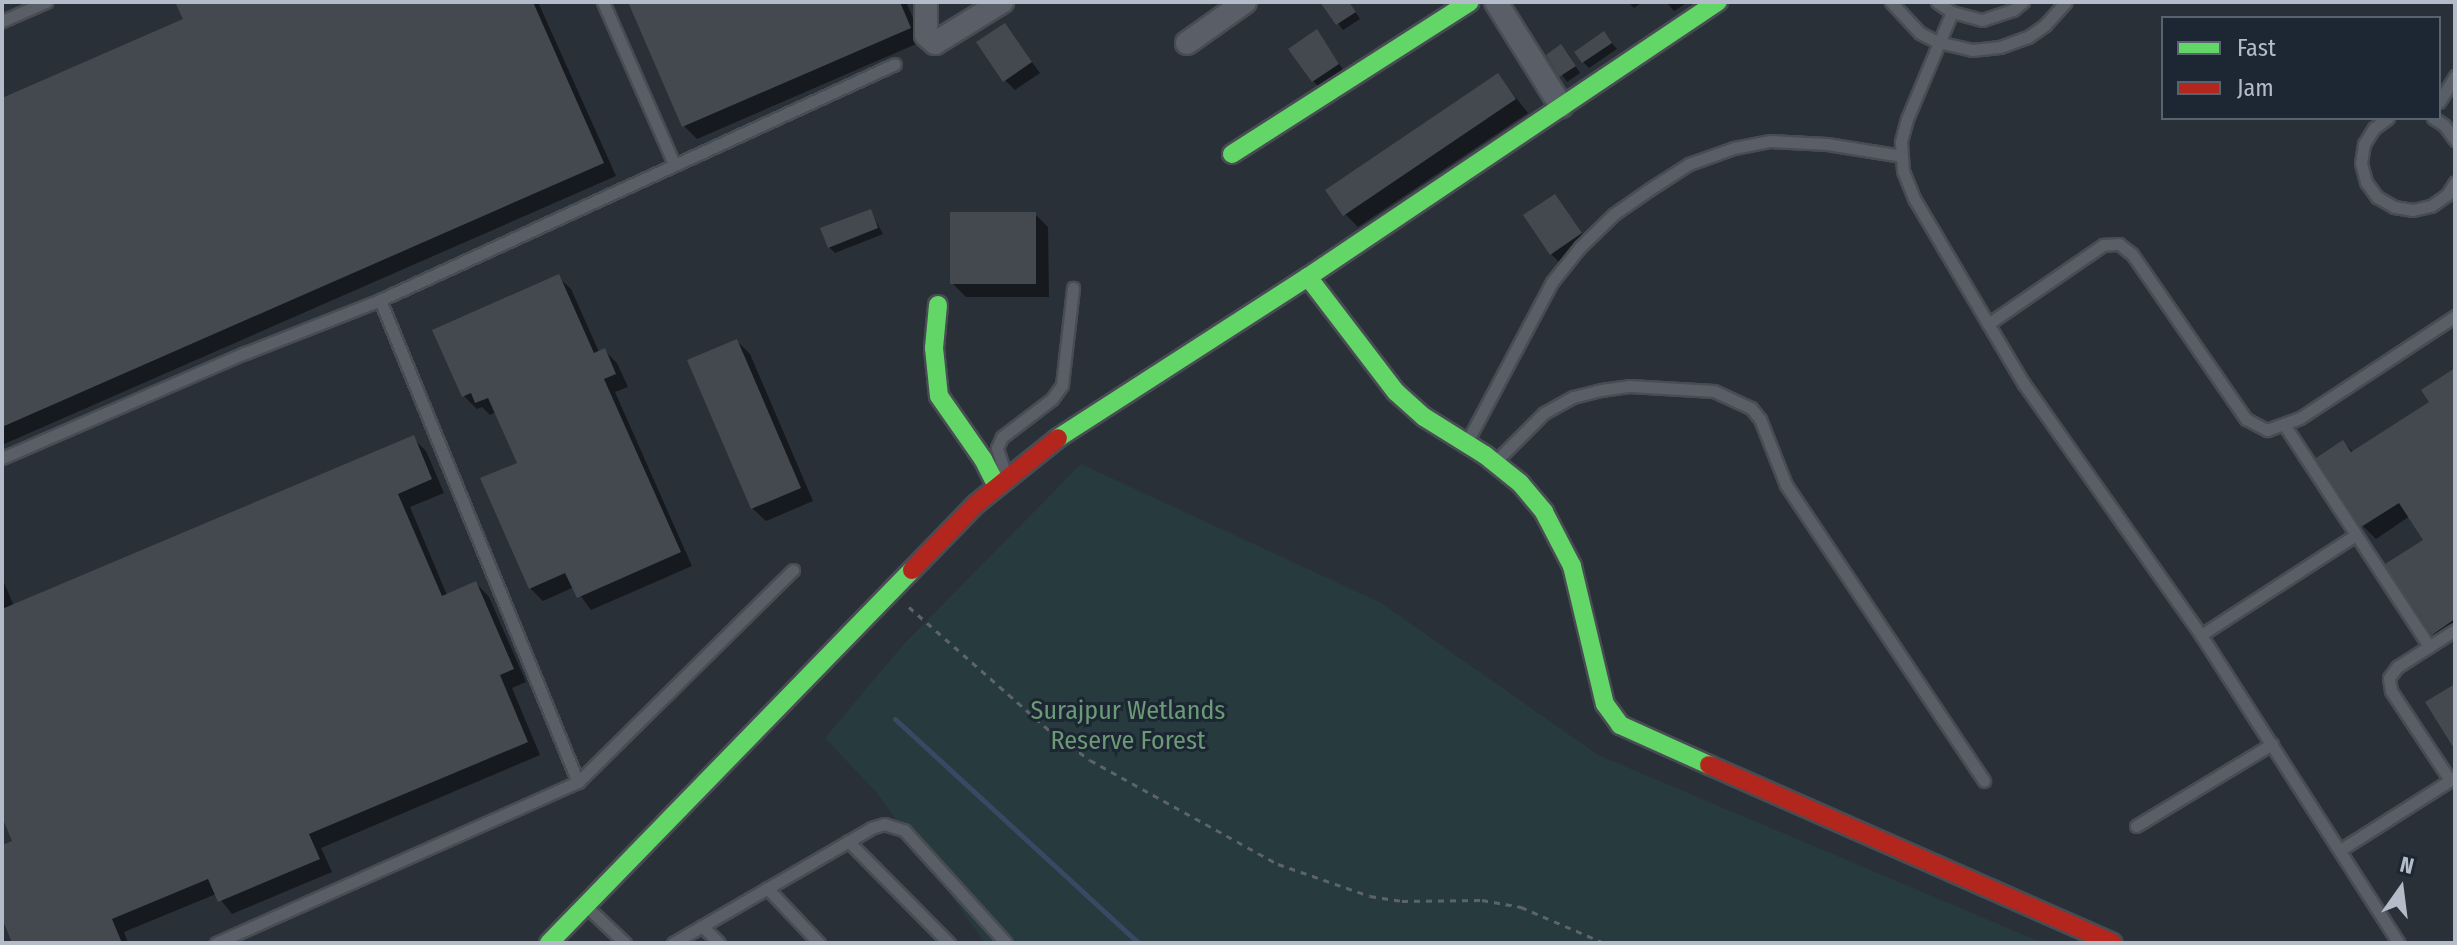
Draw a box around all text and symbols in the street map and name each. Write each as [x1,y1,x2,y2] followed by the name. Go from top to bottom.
[2161,16,2441,120] legend
[2237,34,2276,62] text: Fast
[2237,74,2274,102] text: Jam
[1031,695,1225,756] park label: Surajpur Wetlands Reserve Forest
[2361,849,2441,929] north arrow
[2397,851,2417,880] text: N

